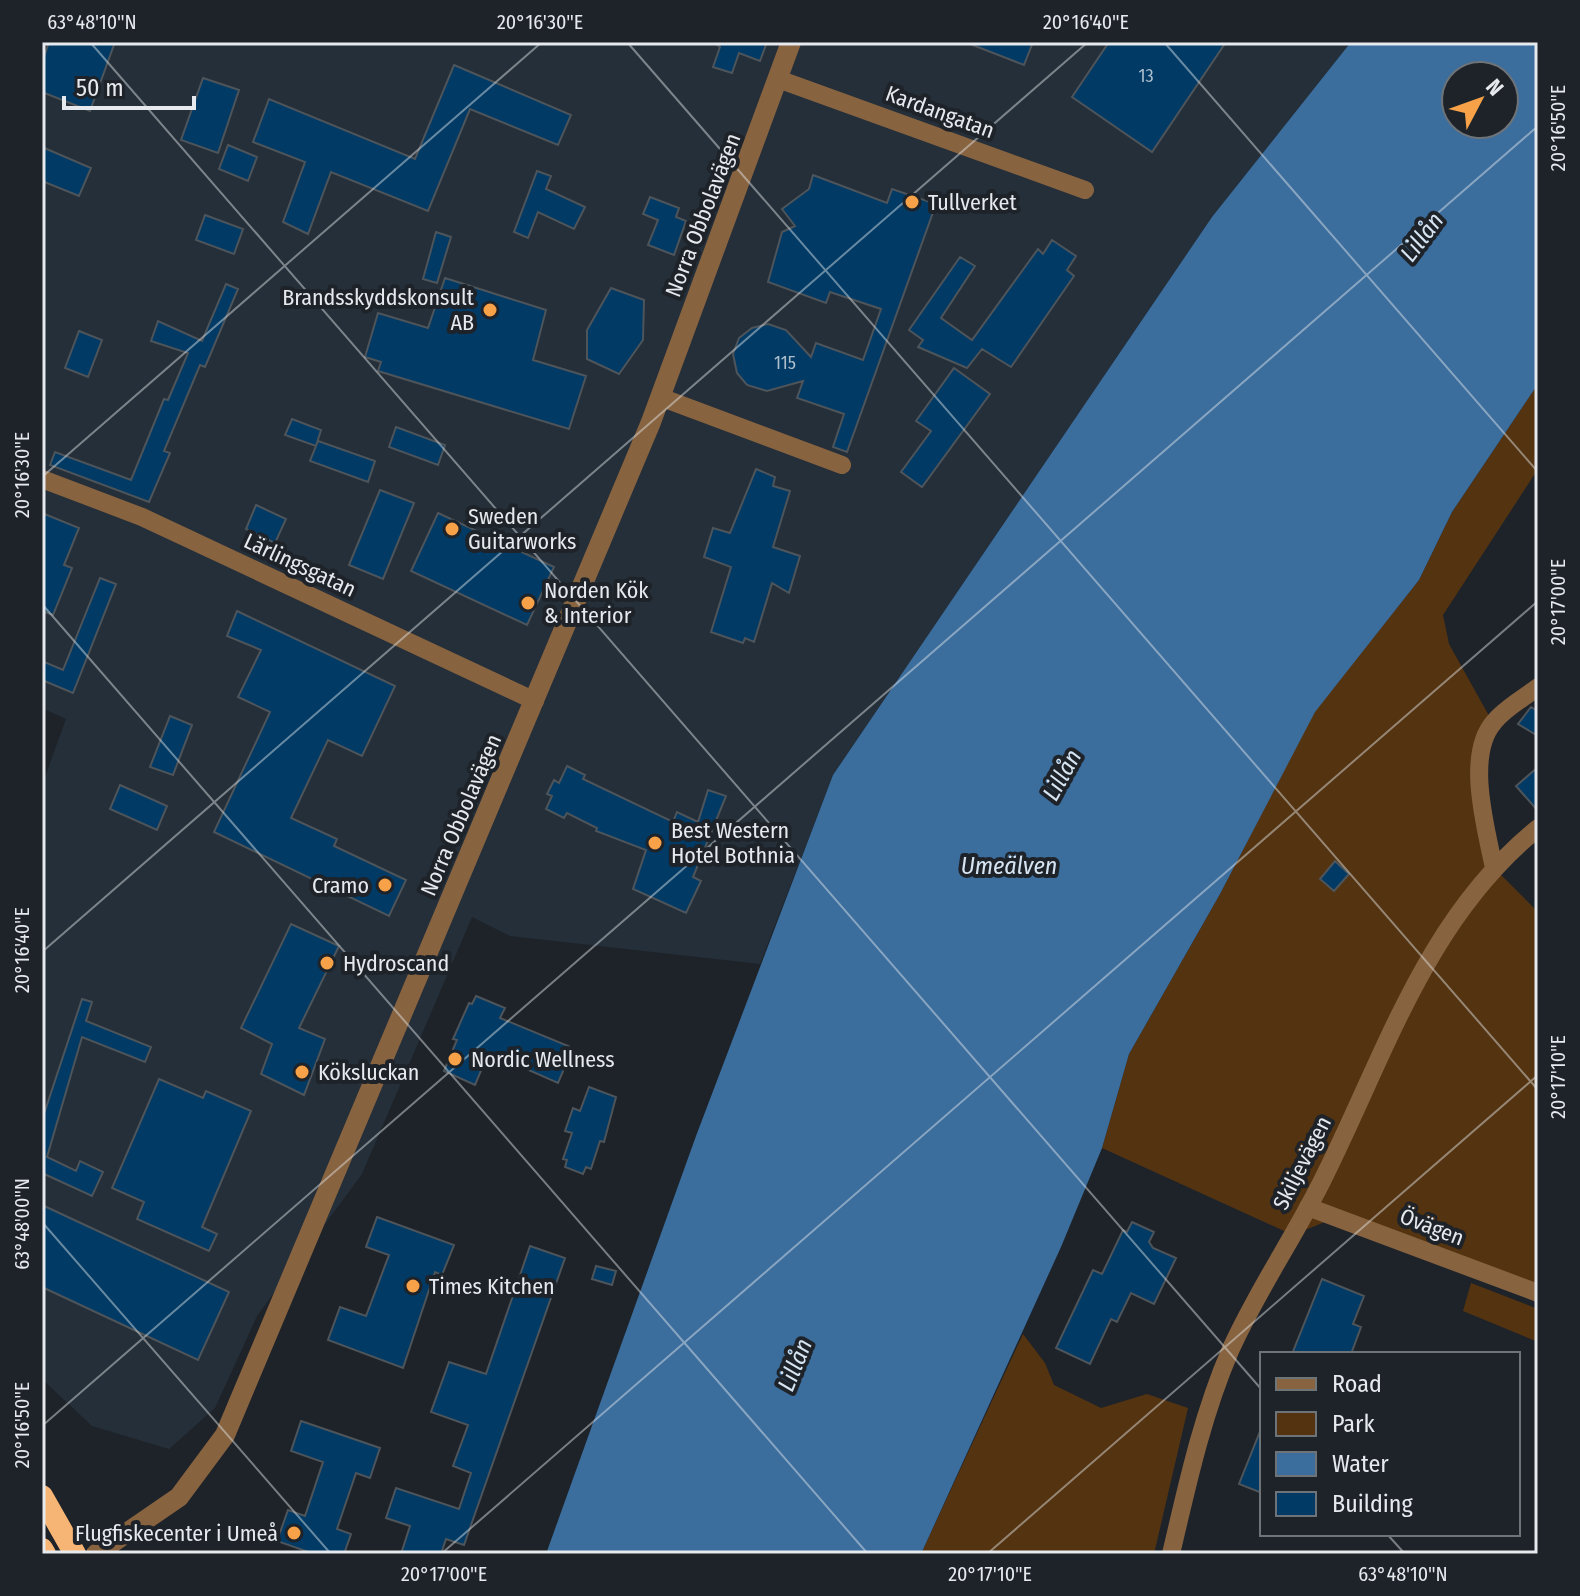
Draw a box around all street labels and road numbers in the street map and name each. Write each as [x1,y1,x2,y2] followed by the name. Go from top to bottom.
[882,80,998,144] street label: Kardangatan
[659,129,747,301] street label: Norra Obbolavägen
[240,527,360,603] street label: Lärlingsgatan
[415,730,507,900] street label: Norra Obbolavägen
[1267,1112,1337,1214] street label: Skiljevägen
[1396,1203,1468,1251] street label: Övägen

